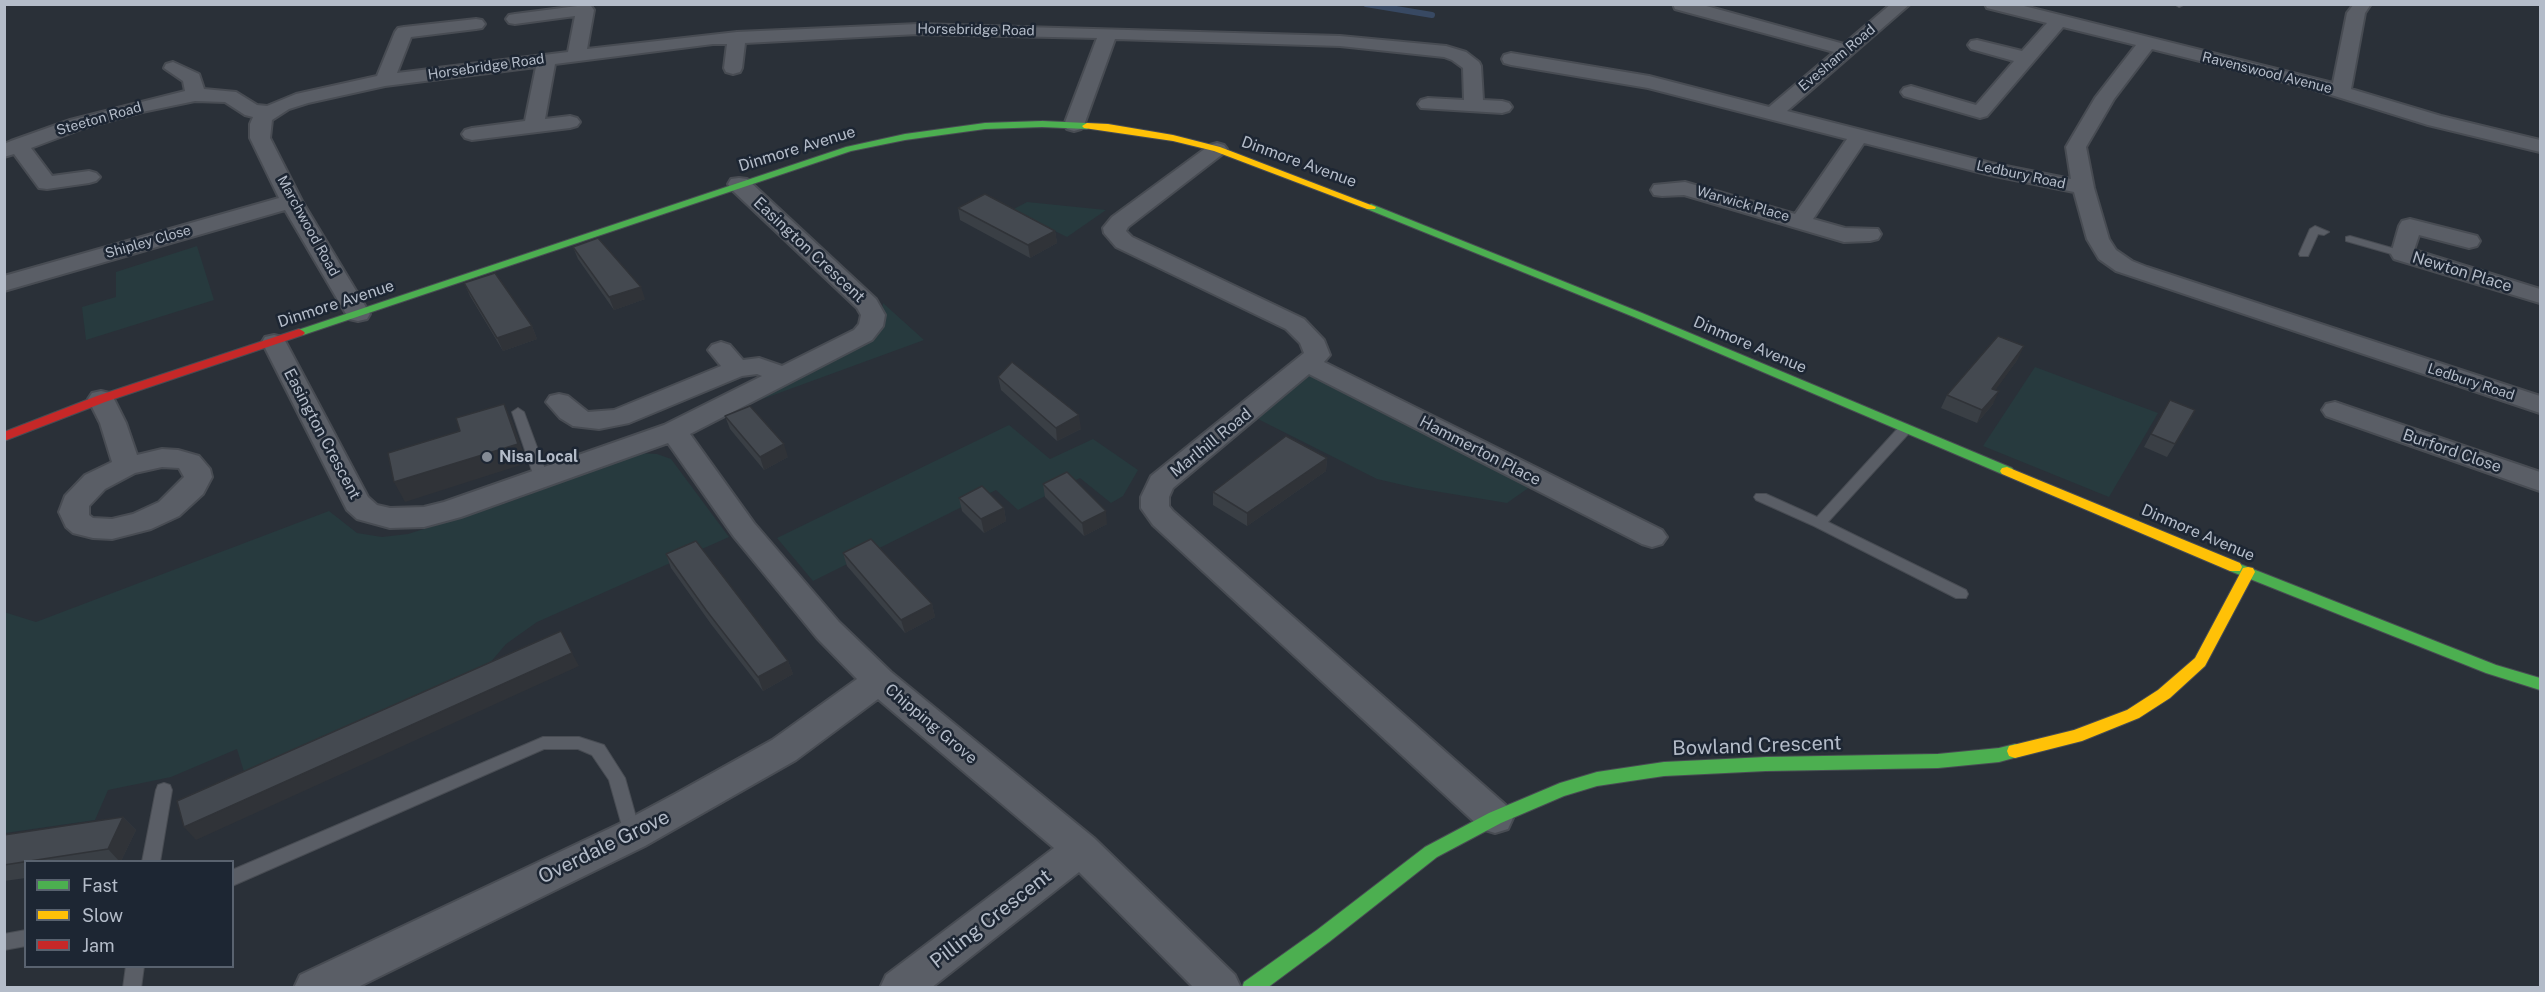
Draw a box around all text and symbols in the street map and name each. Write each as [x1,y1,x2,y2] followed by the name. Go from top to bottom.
[917,21,1035,39] street label: Horsebridge Road
[1795,21,1879,95] street label: Evesham Road
[2200,49,2334,97] street label: Ravenswood Avenue
[427,51,545,83] street label: Horsebridge Road
[55,99,143,139] street label: Steeton Road
[736,122,858,176] street label: Dinmore Avenue
[1239,132,1359,192] street label: Dinmore Avenue
[1975,157,2067,193] street label: Ledbury Road
[273,173,343,279] street label: Marchwood Road
[1695,183,1791,225] street label: Warwick Place
[749,193,869,307] street label: Easington Crescent
[103,222,193,262] street label: Shipley Close
[2410,248,2514,296] street label: Newton Place
[275,276,397,332] street label: Dinmore Avenue
[1690,312,1810,378] street label: Dinmore Avenue
[2425,360,2517,404] street label: Ledbury Road
[279,365,365,503] street label: Easington Crescent
[1167,405,1255,481] street label: Marlhill Road
[1416,412,1544,490] street label: Hammerton Place
[2400,425,2504,477] street label: Burford Close
[499,447,578,467] place label: Nisa Local
[480,450,494,464] marker: Nisa Local
[2138,500,2258,566] street label: Dinmore Avenue
[881,680,981,768] street label: Chipping Grove
[1672,731,1842,761] street label: Bowland Crescent
[535,805,673,889] street label: Overdale Grove
[24,860,234,968] legend
[926,864,1056,974] street label: Pilling Crescent
[82,875,118,896] text: Fast
[82,905,123,926] text: Slow
[82,935,115,956] text: Jam

